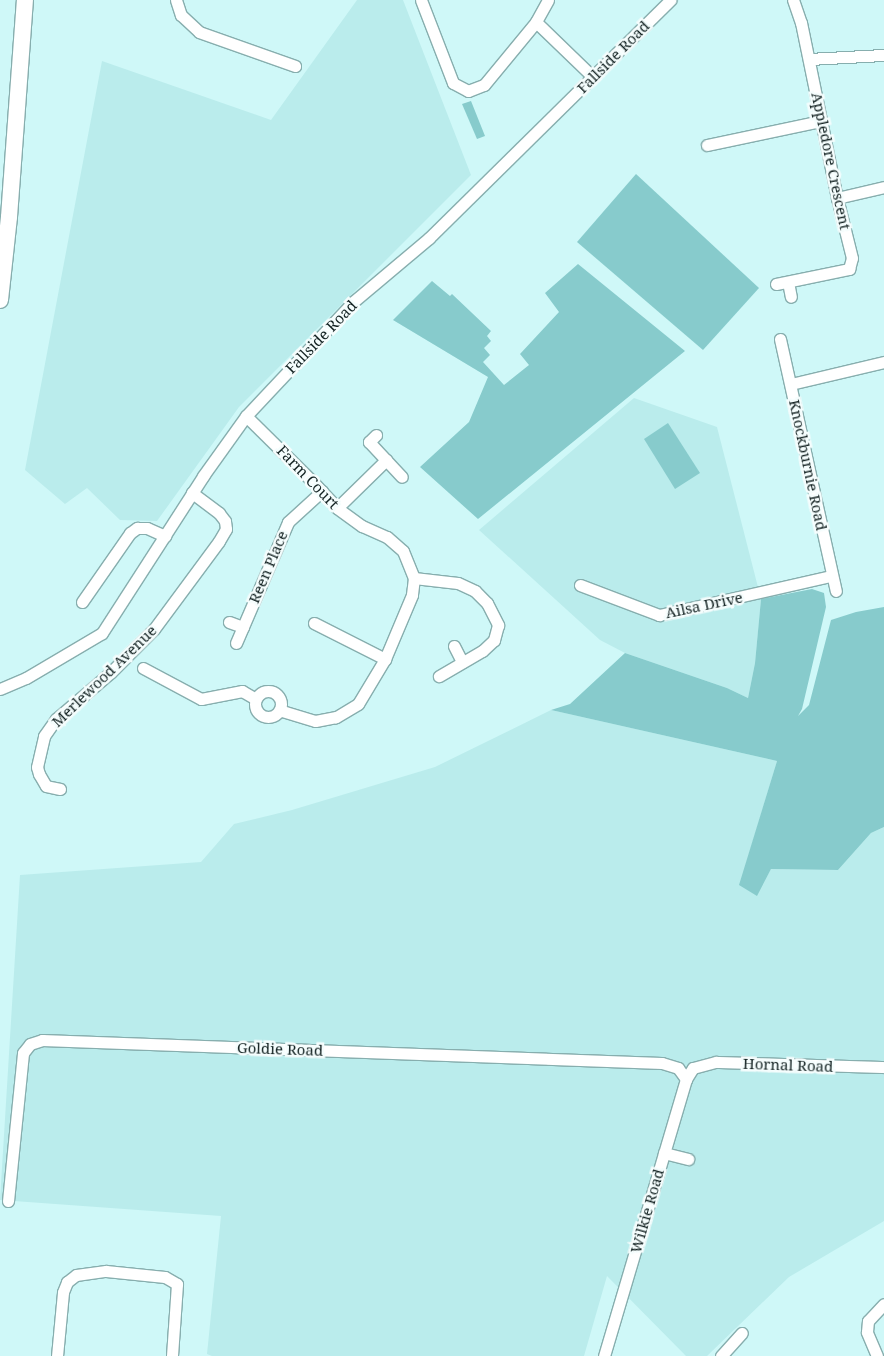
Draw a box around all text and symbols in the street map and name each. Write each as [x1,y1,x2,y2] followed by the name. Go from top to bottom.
[573,17,653,97] street label: Fallside Road
[808,91,854,231] street label: Appledore Crescent
[282,297,360,377] street label: Fallside Road
[785,398,831,532] street label: Knockburnie Road
[273,441,343,513] street label: Farm Court
[245,528,291,606] street label: Reen Place
[664,588,744,622] street label: Ailsa Drive
[48,621,160,731] street label: Merlewood Avenue
[237,1039,323,1059] street label: Goldie Road
[742,1054,834,1076] street label: Hornal Road
[626,1167,668,1255] street label: Wilkie Road

